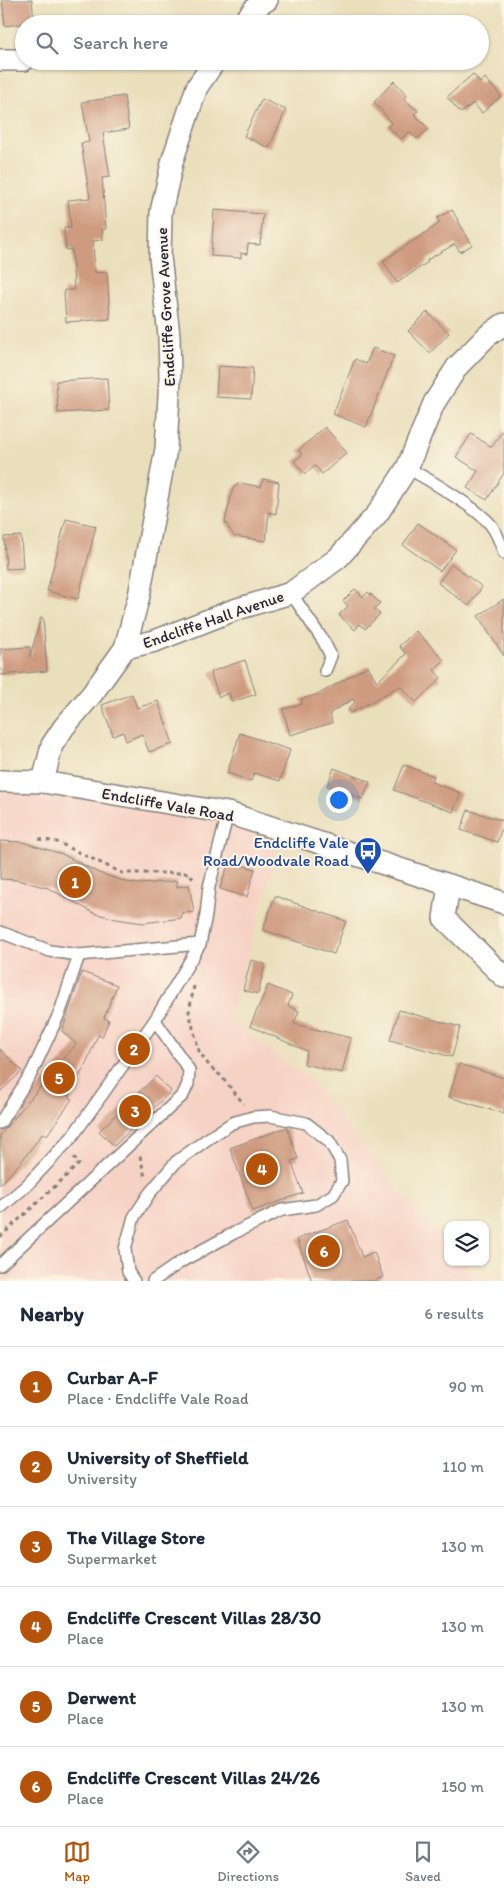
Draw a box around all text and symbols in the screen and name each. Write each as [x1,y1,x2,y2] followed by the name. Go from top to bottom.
[15,15,489,70] search box
[33,29,61,57] icon: search
[73,31,168,54] text: Search here
[152,227,179,387] street label: Endcliffe Grove Avenue
[140,586,287,653] street label: Endcliffe Hall Avenue
[100,784,236,826] street label: Endcliffe Vale Road
[326,787,352,813] your location
[203,833,349,870] place label: Endcliffe Vale Road/Woodvale Road
[353,836,383,875] bus stop icon: Endcliffe Vale Road/Woodvale Road
[59,863,91,901] pin: 1
[118,1030,150,1068] pin: 2
[43,1059,75,1097] pin: 5
[119,1092,151,1130] pin: 3
[246,1150,278,1188] pin: 4
[444,1221,489,1266] map controls
[444,1221,489,1266] button: layers
[308,1232,340,1270] pin: 6
[20,1301,84,1326] text: Nearby
[424,1304,484,1323] text: 6 results
[67,1366,158,1389] text: Curbar A-F
[32,1377,40,1396] text: 1
[449,1377,484,1396] text: 90 m
[67,1389,249,1408] text: Place · Endcliffe Vale Road
[67,1446,248,1469] text: University of Sheffield
[32,1457,40,1476] text: 2
[442,1457,484,1476] text: 110 m
[67,1469,137,1488] text: University
[67,1526,205,1549] text: The Village Store
[32,1537,40,1556] text: 3
[441,1537,484,1556] text: 130 m
[67,1549,157,1568] text: Supermarket
[67,1606,321,1629] text: Endcliffe Crescent Villas 28/30
[31,1617,41,1636] text: 4
[441,1617,484,1636] text: 130 m
[67,1629,104,1648] text: Place
[67,1686,136,1709] text: Derwent
[32,1697,40,1716] text: 5
[441,1697,484,1716] text: 130 m
[67,1709,104,1728] text: Place
[67,1766,320,1789] text: Endcliffe Crescent Villas 24/26
[32,1777,40,1796] text: 6
[441,1777,484,1796] text: 150 m
[67,1789,104,1808] text: Place
[63,1838,91,1885] tab: Map
[217,1838,279,1885] tab: Directions
[405,1838,441,1885] tab: Saved

